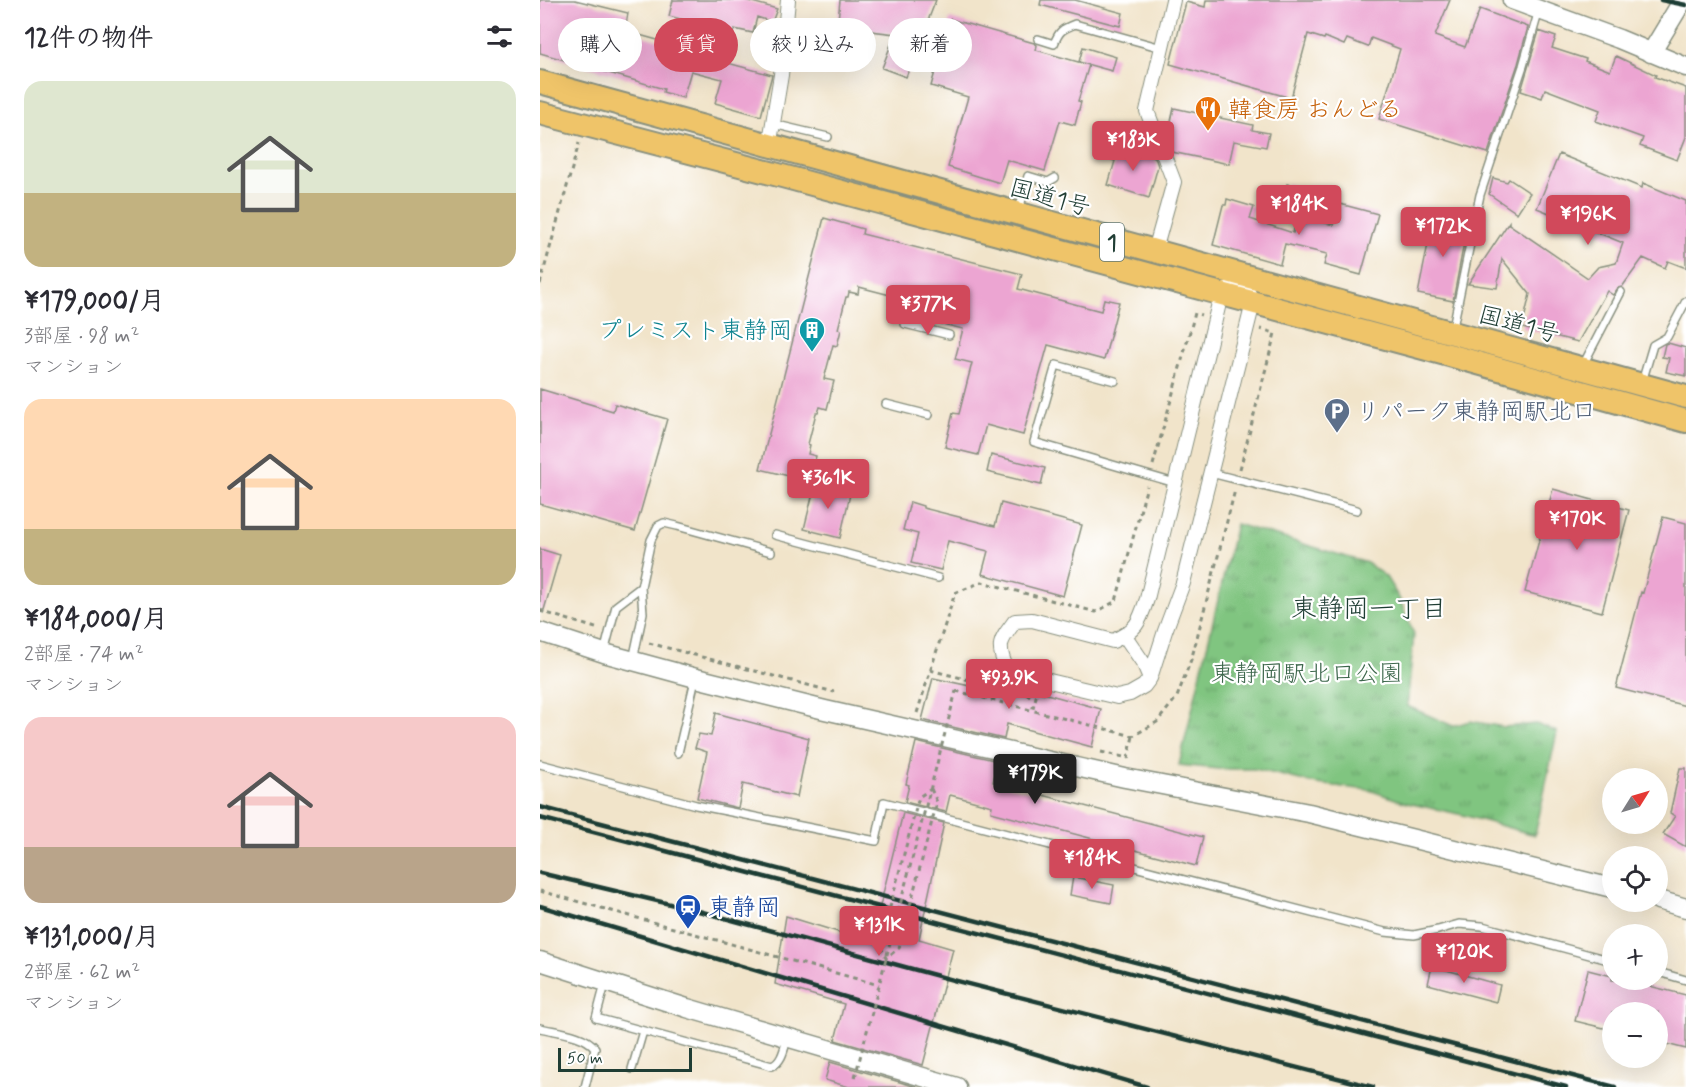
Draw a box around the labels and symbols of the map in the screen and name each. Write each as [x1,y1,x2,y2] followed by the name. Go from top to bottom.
[1193,94,1223,132] restaurant icon: 韓食房 おんどる
[1228,95,1402,126] place label: 韓食房 おんどる
[1091,121,1175,172] pin: ¥183K
[1006,173,1094,224] street label: 国道1号
[1257,185,1341,236] pin: ¥184K
[1546,195,1630,246] pin: ¥196K
[1401,207,1485,258] pin: ¥172K
[1100,223,1124,261] road number: 1
[886,285,970,336] pin: ¥377K
[1475,300,1563,351] street label: 国道1号
[797,315,827,353] building icon: プレミスト東静岡
[598,316,792,347] place label: プレミスト東静岡
[1322,396,1352,434] parking icon: リパーク東静岡駅北口
[1356,397,1596,428] place label: リパーク東静岡駅北口
[786,459,870,510] pin: ¥361K
[1535,500,1619,551] pin: ¥170K
[1291,593,1447,627] district label: 東静岡一丁目
[960,659,1058,710] pin: ¥93.9K
[1211,659,1403,690] park label: 東静岡駅北口公園
[993,754,1077,805] pin: ¥179K
[1602,768,1668,834] north arrow
[1050,839,1134,890] pin: ¥184K
[673,892,703,930] station icon: 東静岡
[708,893,780,924] place label: 東静岡
[837,906,921,957] pin: ¥131K
[1422,933,1506,984] pin: ¥120K
[558,1045,692,1072] scale bar

